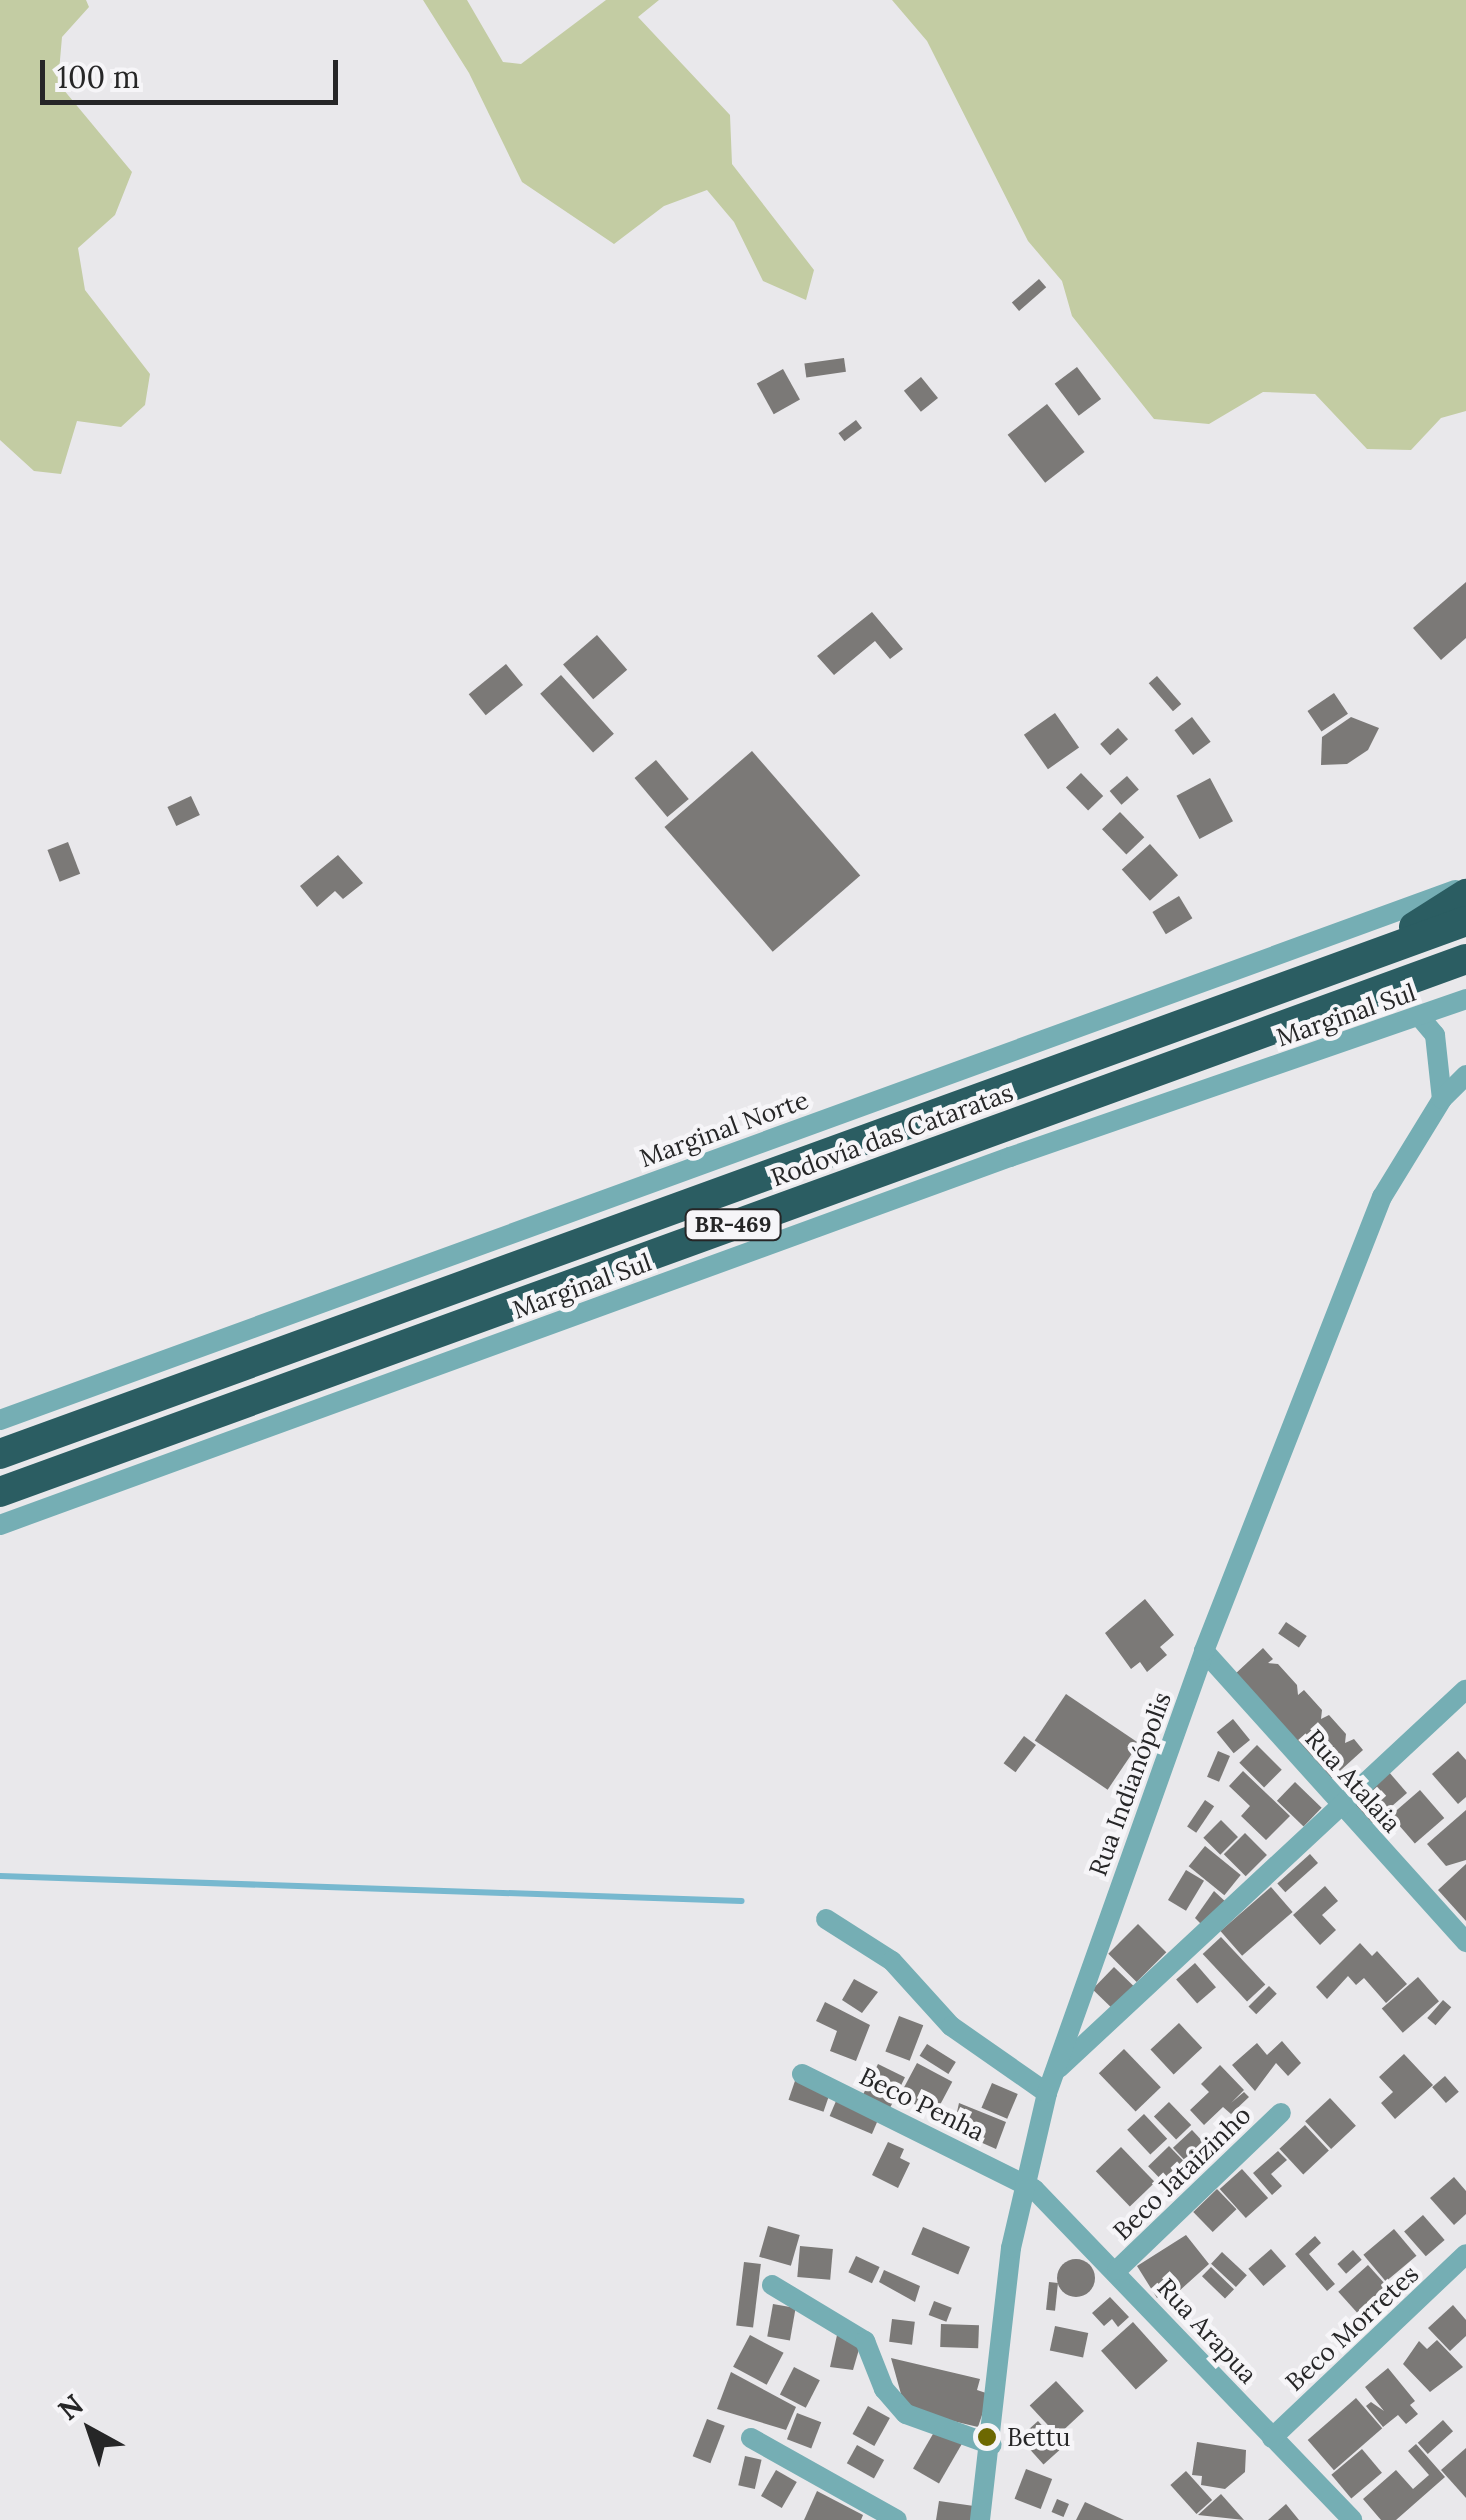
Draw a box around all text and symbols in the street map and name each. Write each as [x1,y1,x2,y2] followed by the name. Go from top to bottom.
[45,40,342,102] scale bar
[57,58,140,96] text: 100 m
[1272,977,1420,1053] street label: Marginal Sul
[767,1077,1017,1193] street label: Rodovía das Cataratas
[636,1085,812,1173] street label: Marginal Norte
[683,1208,783,1242] road number: BR-469
[509,1247,655,1325] street label: Marginal Sul
[1083,1688,1177,1880] street label: Rua Indianópolis
[1299,1723,1407,1839] street label: Rua Atalaia
[855,2061,989,2147] street label: Beco Penha
[1107,2100,1257,2246] street label: Beco Jataizinho
[1279,2259,1425,2397] street label: Beco Morretes
[1151,2272,1263,2390] street label: Rua Arapua
[40,2380,140,2480] north arrow
[51,2386,91,2428] text: N
[1007,2422,1070,2452] place label: Bettu
[976,2426,998,2448] marker: Bettu

